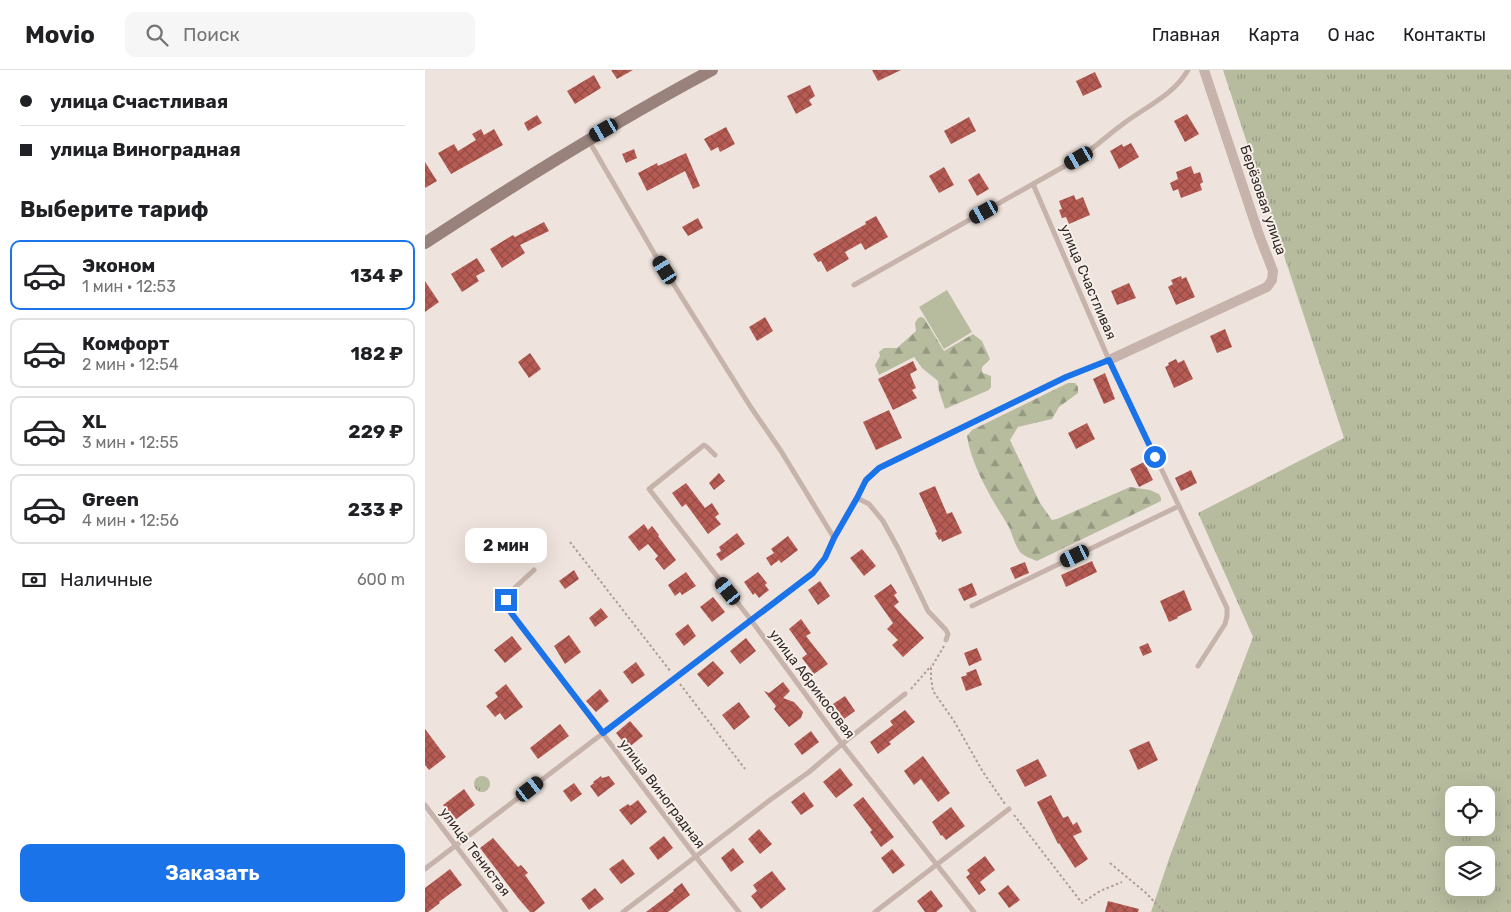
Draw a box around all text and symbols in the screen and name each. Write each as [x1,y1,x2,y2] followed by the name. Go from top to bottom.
[125,12,475,57] search box
[25,21,95,49] text: Movio
[143,21,171,49] icon: search
[183,23,240,46] text: Поиск
[1152,24,1220,46] text: Главная
[1248,24,1300,46] text: Карта
[1328,24,1375,46] text: О нас
[1403,24,1486,46] text: Контакты
[50,90,228,113] text: улица Счастливая
[587,116,620,144] car
[50,138,241,161] text: улица Виноградная
[1236,143,1290,257] street label: Берёзовая улица
[1062,144,1095,172] car
[20,196,209,223] text: Выберите тариф
[967,198,1000,226] car
[1056,222,1120,342] street label: улица Счастливая
[22,253,67,298] icon: car
[650,253,679,287] car
[82,254,155,277] text: Эконом
[350,264,403,287] text: 134 ₽
[82,277,176,296] text: 1 мин · 12:53
[22,331,67,376] icon: car
[82,332,169,355] text: Комфорт
[351,342,403,365] text: 182 ₽
[82,355,179,374] text: 2 мин · 12:54
[22,409,67,454] icon: car
[82,410,106,433] text: XL
[348,420,403,443] text: 229 ₽
[82,433,178,452] text: 3 мин · 12:55
[1144,446,1166,468] route start
[22,487,67,532] icon: car
[82,488,139,511] text: Green
[348,498,403,521] text: 233 ₽
[82,511,179,530] text: 4 мин · 12:56
[465,528,547,562] callout: 2 мин
[483,536,529,555] text: 2 мин
[1058,543,1091,569] car
[20,566,48,594] icon: cash
[60,568,153,591] text: Наличные
[357,570,405,589] text: 600 m
[712,575,743,607] car
[495,589,517,611] route end
[765,626,859,742] street label: улица Абрикосовая
[615,736,709,852] street label: улица Виноградная
[513,774,546,804] car
[1445,786,1495,896] map controls
[1445,786,1495,836] button: locate
[436,804,514,900] street label: улица Тенистая
[20,844,405,902] button: Заказать
[1445,846,1495,896] button: layers

